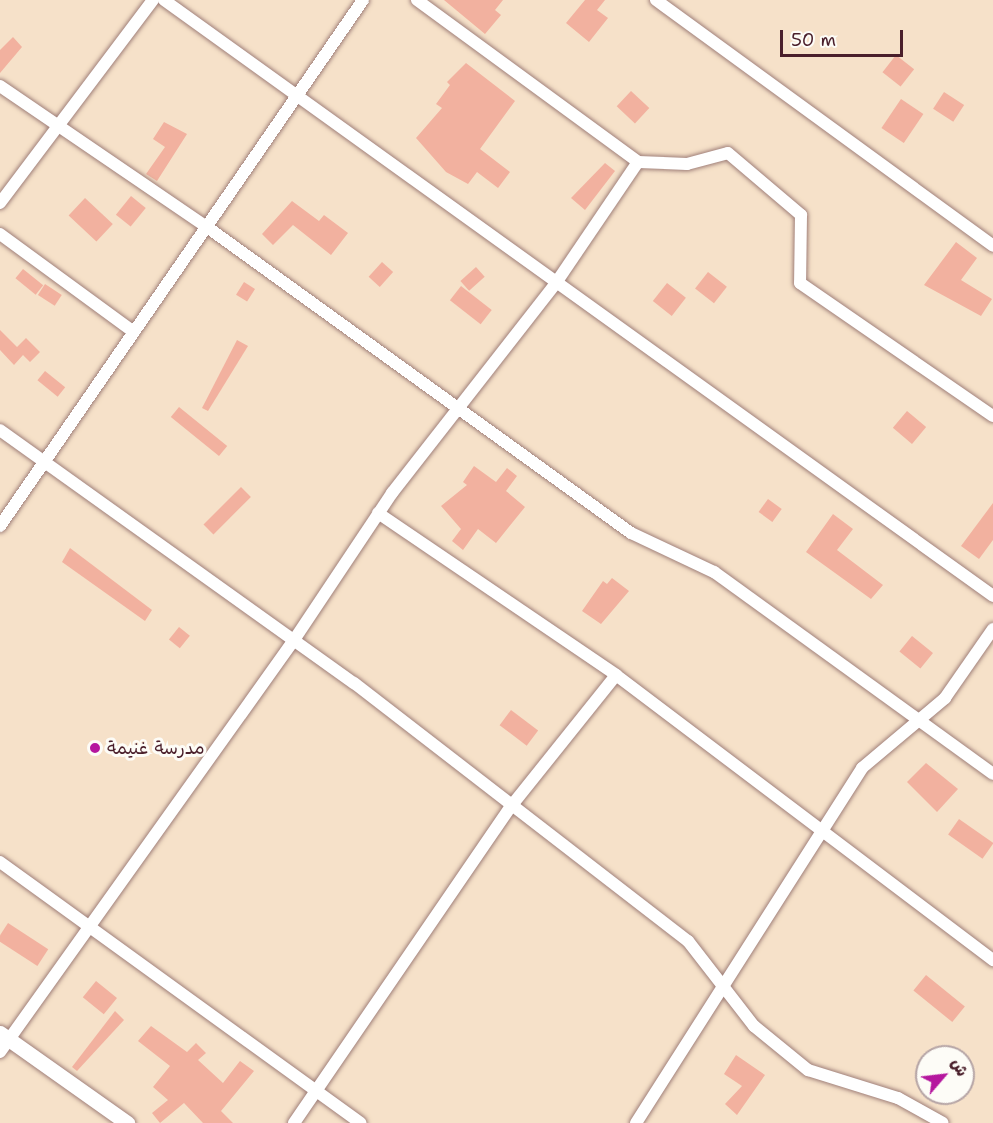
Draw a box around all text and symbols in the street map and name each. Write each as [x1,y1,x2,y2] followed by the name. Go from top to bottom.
[783,18,906,56] scale bar
[791,28,836,52] text: 50 m
[107,737,205,759] place label: مدرسة غنيمة
[88,741,102,755] marker: مدرسة غنيمة
[915,1045,975,1105] north arrow
[946,1055,973,1080] text: ش

